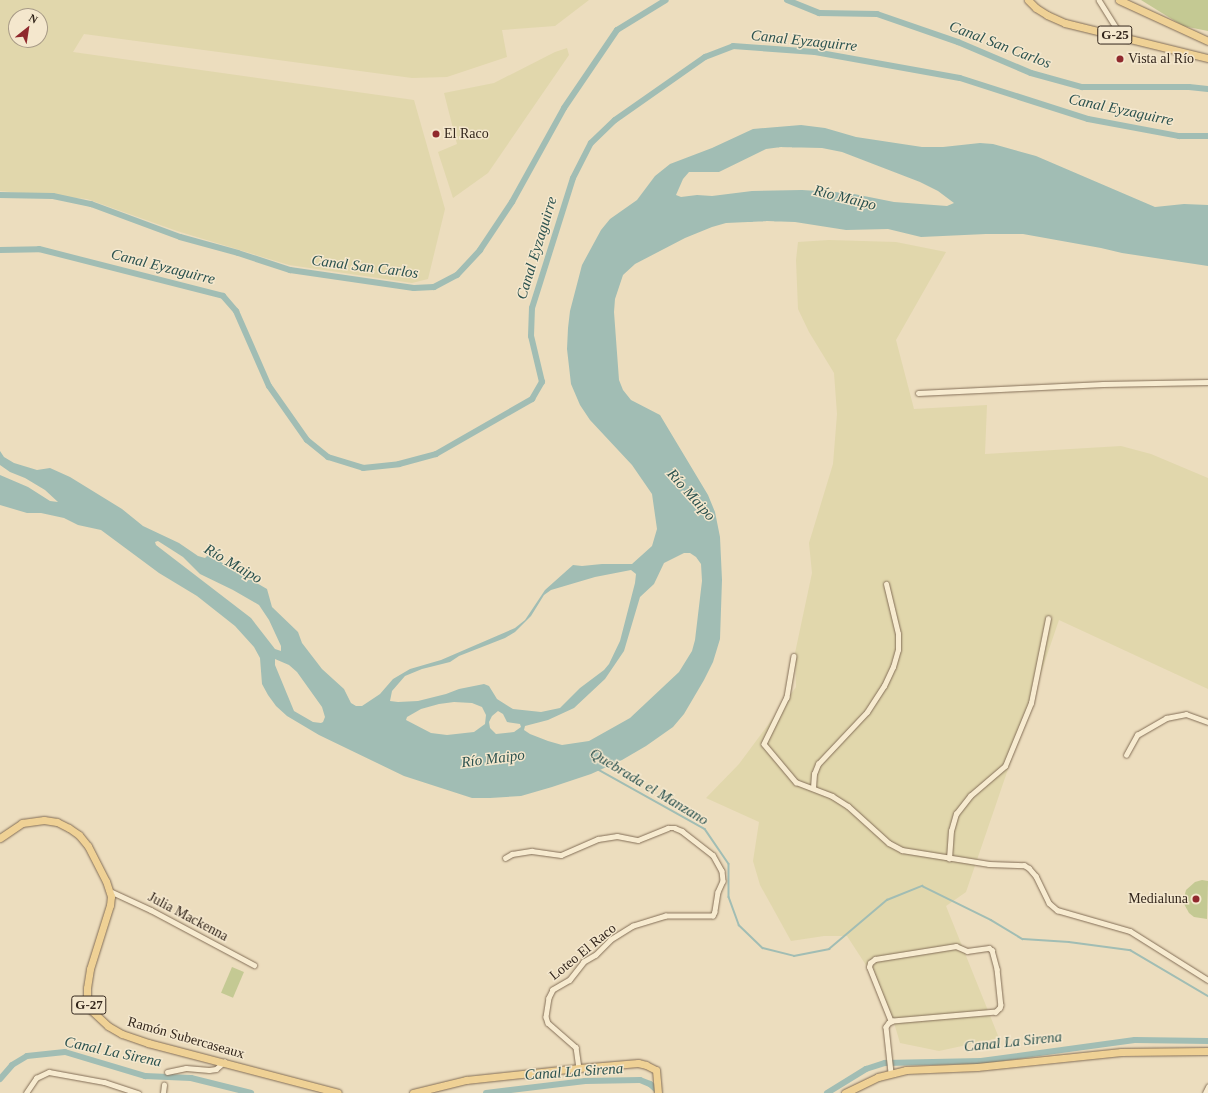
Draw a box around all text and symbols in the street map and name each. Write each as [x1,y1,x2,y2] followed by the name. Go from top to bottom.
[8,8,48,48] north arrow
[27,11,40,26] text: N
[947,17,1053,73] water label: Canal San Carlos
[1097,24,1133,46] road number: G-25
[750,26,858,56] water label: Canal Eyzaguirre
[1128,51,1194,67] place label: Vista al Río
[1115,54,1125,64] marker: Vista al Río
[1067,90,1175,130] water label: Canal Eyzaguirre
[444,126,489,142] place label: El Raco
[431,129,441,139] marker: El Raco
[812,182,878,214] water label: Río Maipo
[513,194,561,302] water label: Canal Eyzaguirre
[109,245,217,289] water label: Canal Eyzaguirre
[311,252,419,282] water label: Canal San Carlos
[663,465,719,525] water label: Río Maipo
[201,540,265,588] water label: Río Maipo
[587,745,711,829] water label: Quebrada el Manzano
[460,746,526,772] water label: Río Maipo
[145,889,231,945] street label: Julia Mackenna
[1128,891,1188,907] place label: Medialuna
[1191,894,1201,904] marker: Medialuna
[546,920,620,984] street label: Loteo El Raco
[71,994,107,1016] road number: G-27
[126,1013,246,1063] street label: Ramón Subercaseaux
[963,1028,1063,1056] water label: Canal La Sirena
[63,1033,163,1071] water label: Canal La Sirena
[524,1060,624,1084] water label: Canal La Sirena

